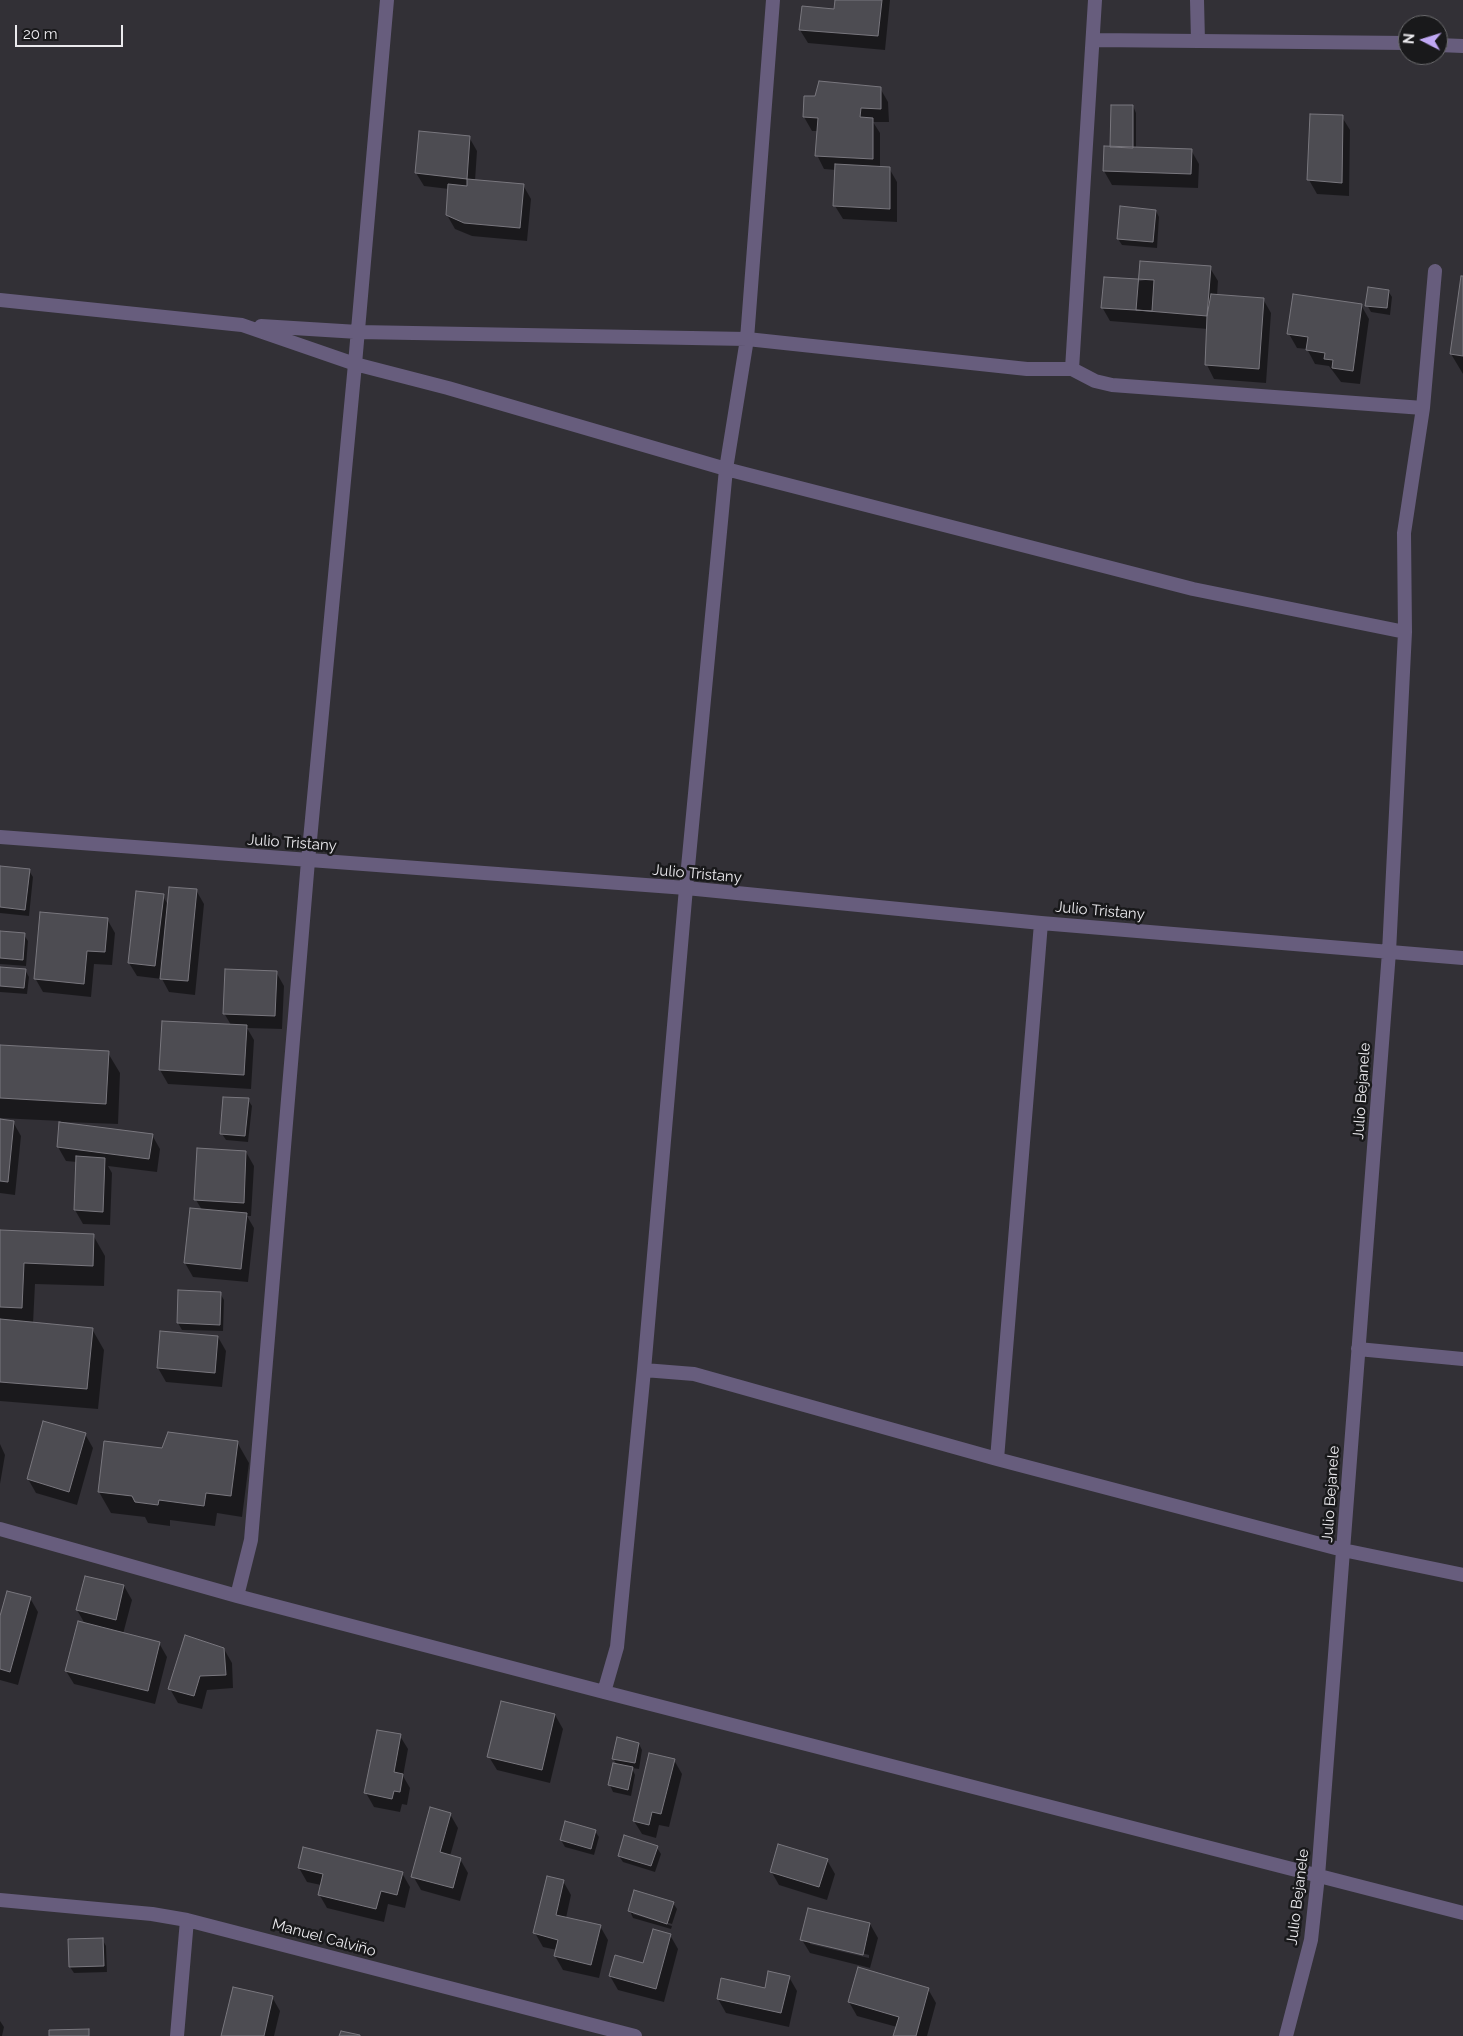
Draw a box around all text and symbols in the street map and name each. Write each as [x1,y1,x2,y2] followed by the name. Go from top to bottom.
[18,15,125,47] scale bar
[1398,15,1448,65] north arrow
[23,25,58,43] text: 20 m
[1401,33,1417,45] text: N
[247,831,337,855] street label: Julio Tristany
[652,861,742,887] street label: Julio Tristany
[1055,898,1145,924] street label: Julio Tristany
[1350,1042,1374,1140] street label: Julio Bejanele
[1319,1445,1343,1543] street label: Julio Bejanele
[1283,1848,1313,1946] street label: Julio Bejanele
[270,1915,378,1961] street label: Manuel Calviño

